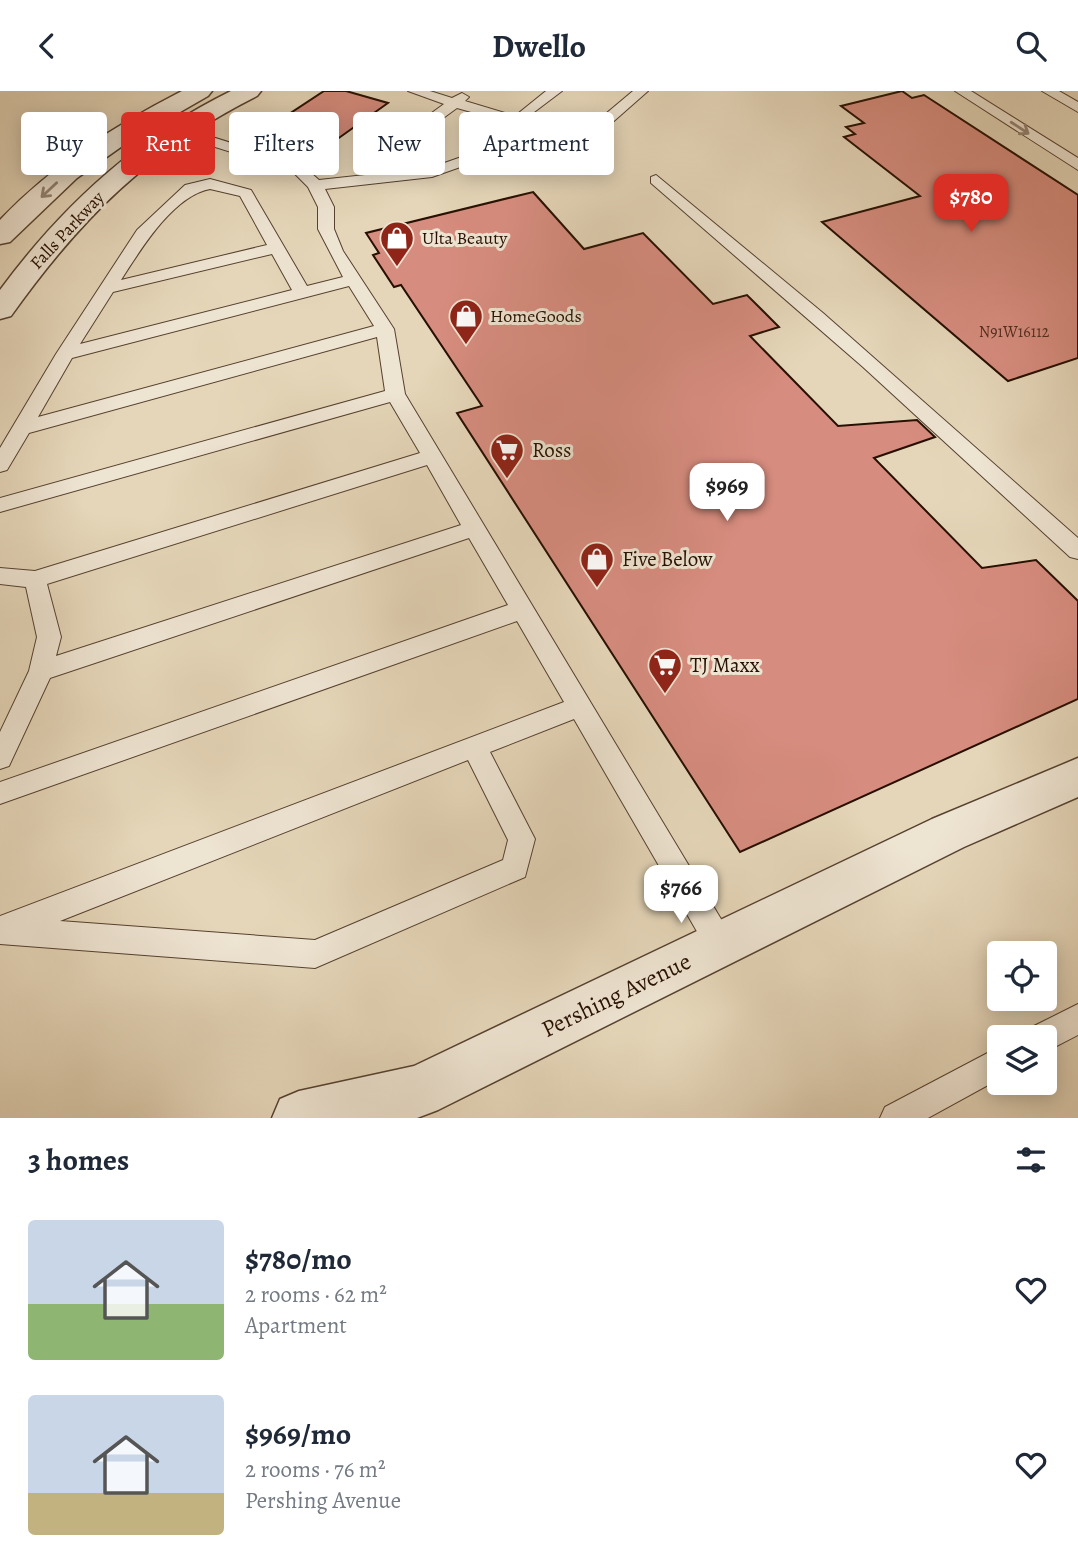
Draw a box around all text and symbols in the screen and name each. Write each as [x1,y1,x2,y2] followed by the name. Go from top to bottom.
[492,24,586,68] text: Dwello
[28,27,66,65] icon: back
[1012,27,1050,65] icon: search
[21,112,107,175] chip: Buy
[121,112,215,175] chip: Rent
[229,112,339,175] chip: Filters
[353,112,445,175] chip: New
[459,112,614,175] chip: Apartment
[1009,121,1029,135] one-way arrow
[930,174,1012,234] pin: $780
[41,181,58,198] one-way arrow
[949,181,993,212] text: $780
[25,185,110,274] street label: Falls Parkway
[378,219,416,268] shop icon: Ulta Beauty
[422,226,508,250] place label: Ulta Beauty
[447,297,485,346] shop icon: HomeGoods
[490,304,582,328] place label: HomeGoods
[979,321,1050,343] house number: N91W16112
[488,431,526,480] supermarket icon: Ross
[532,436,572,464] place label: Ross
[686,463,768,523] pin: $969
[706,470,748,501] text: $969
[578,540,616,589] shop icon: Five Below
[622,545,713,573] place label: Five Below
[646,646,684,695] supermarket icon: TJ Maxx
[690,651,760,679] place label: TJ Maxx
[640,865,722,925] pin: $766
[660,872,702,903] text: $766
[987,941,1057,1095] map controls
[987,941,1057,1011] button: locate
[536,945,696,1045] street label: Pershing Avenue
[987,1025,1057,1095] button: layers
[28,1140,129,1180] text: 3 homes
[1012,1141,1050,1179] icon: filters
[245,1239,352,1279] text: $780/mo
[84,1248,168,1332] icon: home
[1012,1271,1050,1309] icon: heart
[245,1279,387,1310] text: 2 rooms · 62 m²
[245,1310,347,1341] text: Apartment
[245,1414,351,1454] text: $969/mo
[84,1423,168,1507] icon: home
[1012,1446,1050,1484] icon: heart
[245,1454,386,1485] text: 2 rooms · 76 m²
[245,1485,401,1516] text: Pershing Avenue

